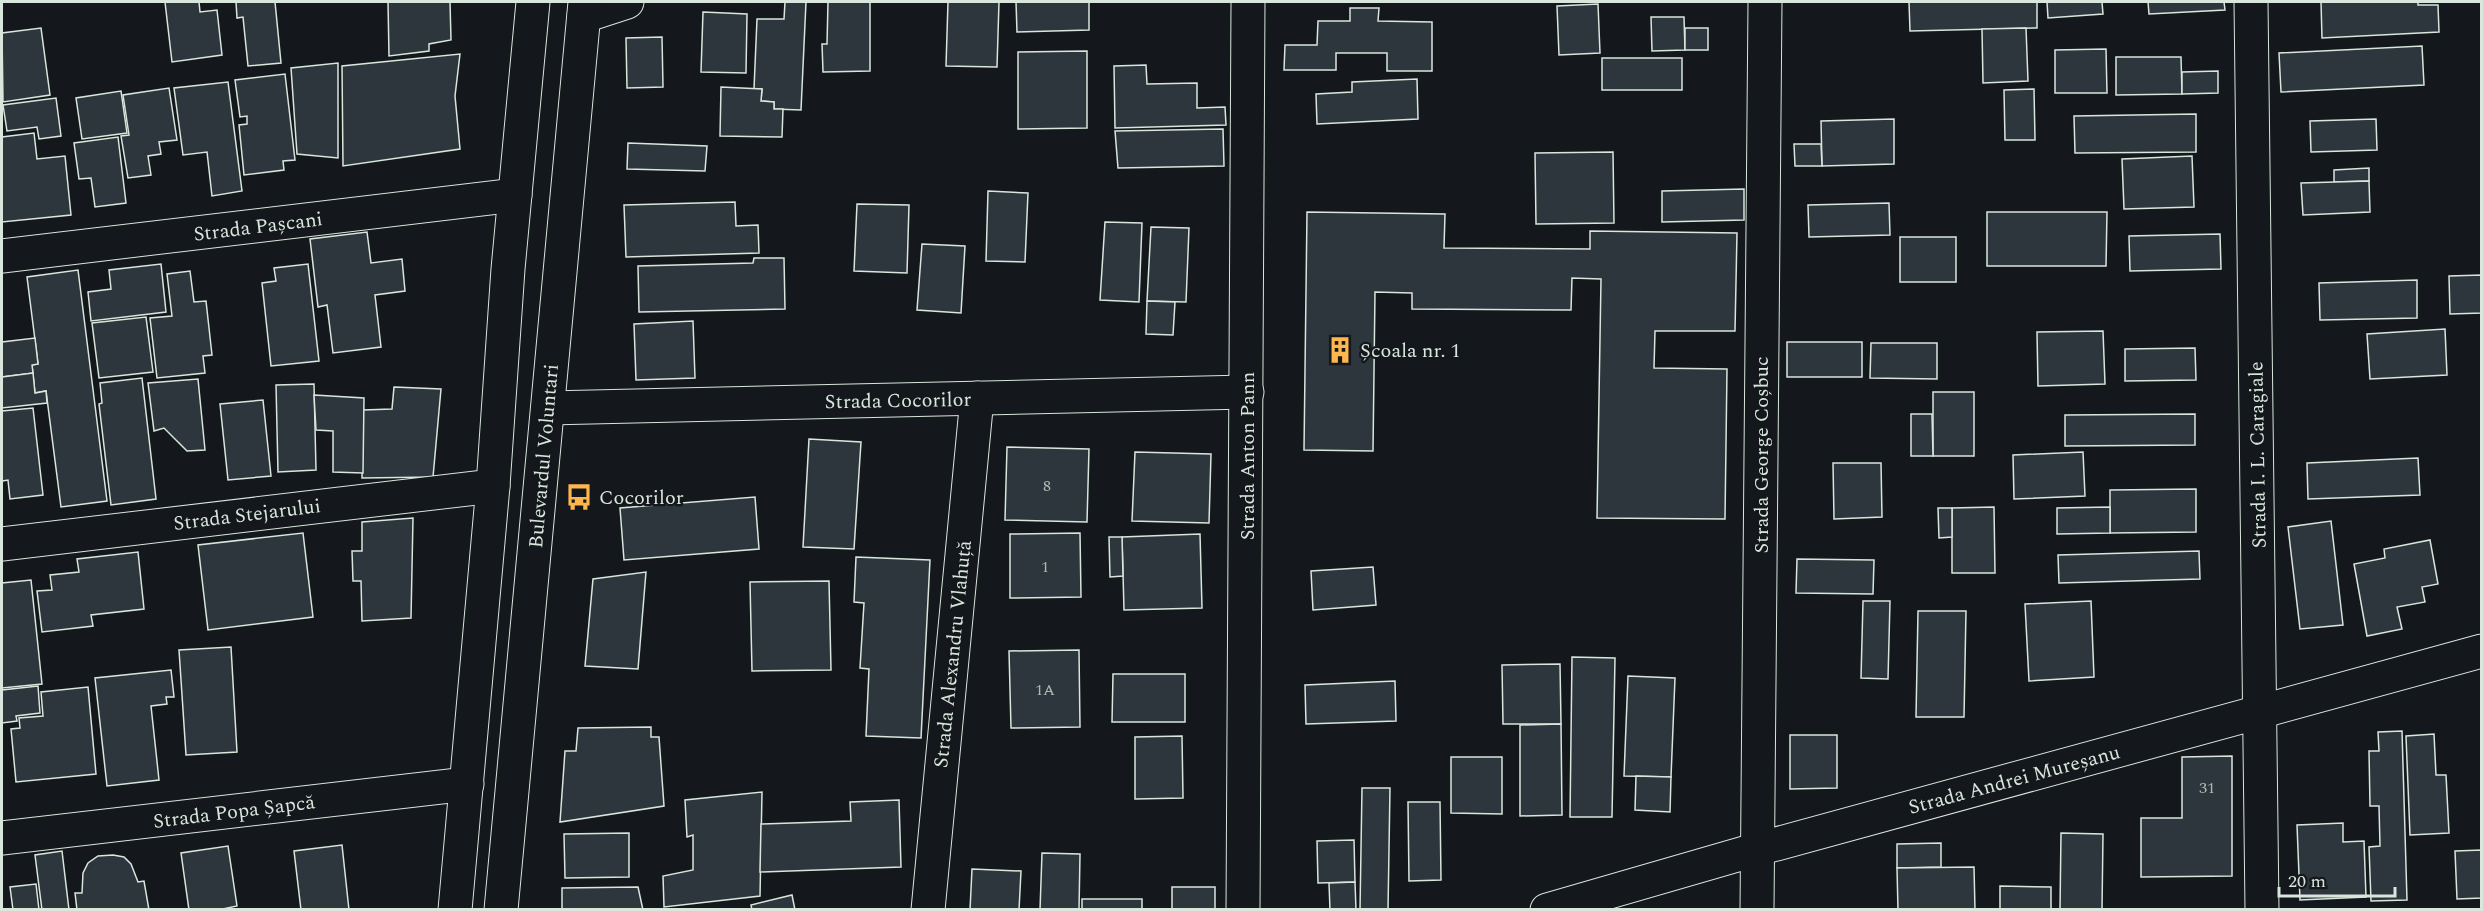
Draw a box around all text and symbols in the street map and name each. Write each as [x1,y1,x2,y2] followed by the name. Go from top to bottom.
[192,204,324,250] street label: Strada Pașcani
[1325,335,1355,365] building icon: Școala nr. 1
[1360,336,1460,366] place label: Școala nr. 1
[1747,357,1777,553] street label: Strada George Coșbuc
[2241,361,2275,549] street label: Strada I. L. Caragiale
[521,363,567,550] street label: Bulevardul Voluntari
[1233,372,1263,540] street label: Strada Anton Pann
[824,385,972,417] street label: Strada Cocorilor
[1043,474,1051,498] house number: 8
[564,482,594,512] bus stop icon: Cocorilor
[599,483,684,513] place label: Cocorilor
[172,491,322,539] street label: Strada Stejarului
[926,538,980,769] street label: Strada Alexandru Vlahuță
[1041,555,1049,579] house number: 1
[1035,678,1055,702] house number: 1A
[1905,737,2123,823] street label: Strada Andrei Mureșanu
[2199,776,2215,800] house number: 31
[151,787,317,837] street label: Strada Popa Șapcă
[2279,860,2394,898] scale bar
[2288,868,2326,895] text: 20 m

